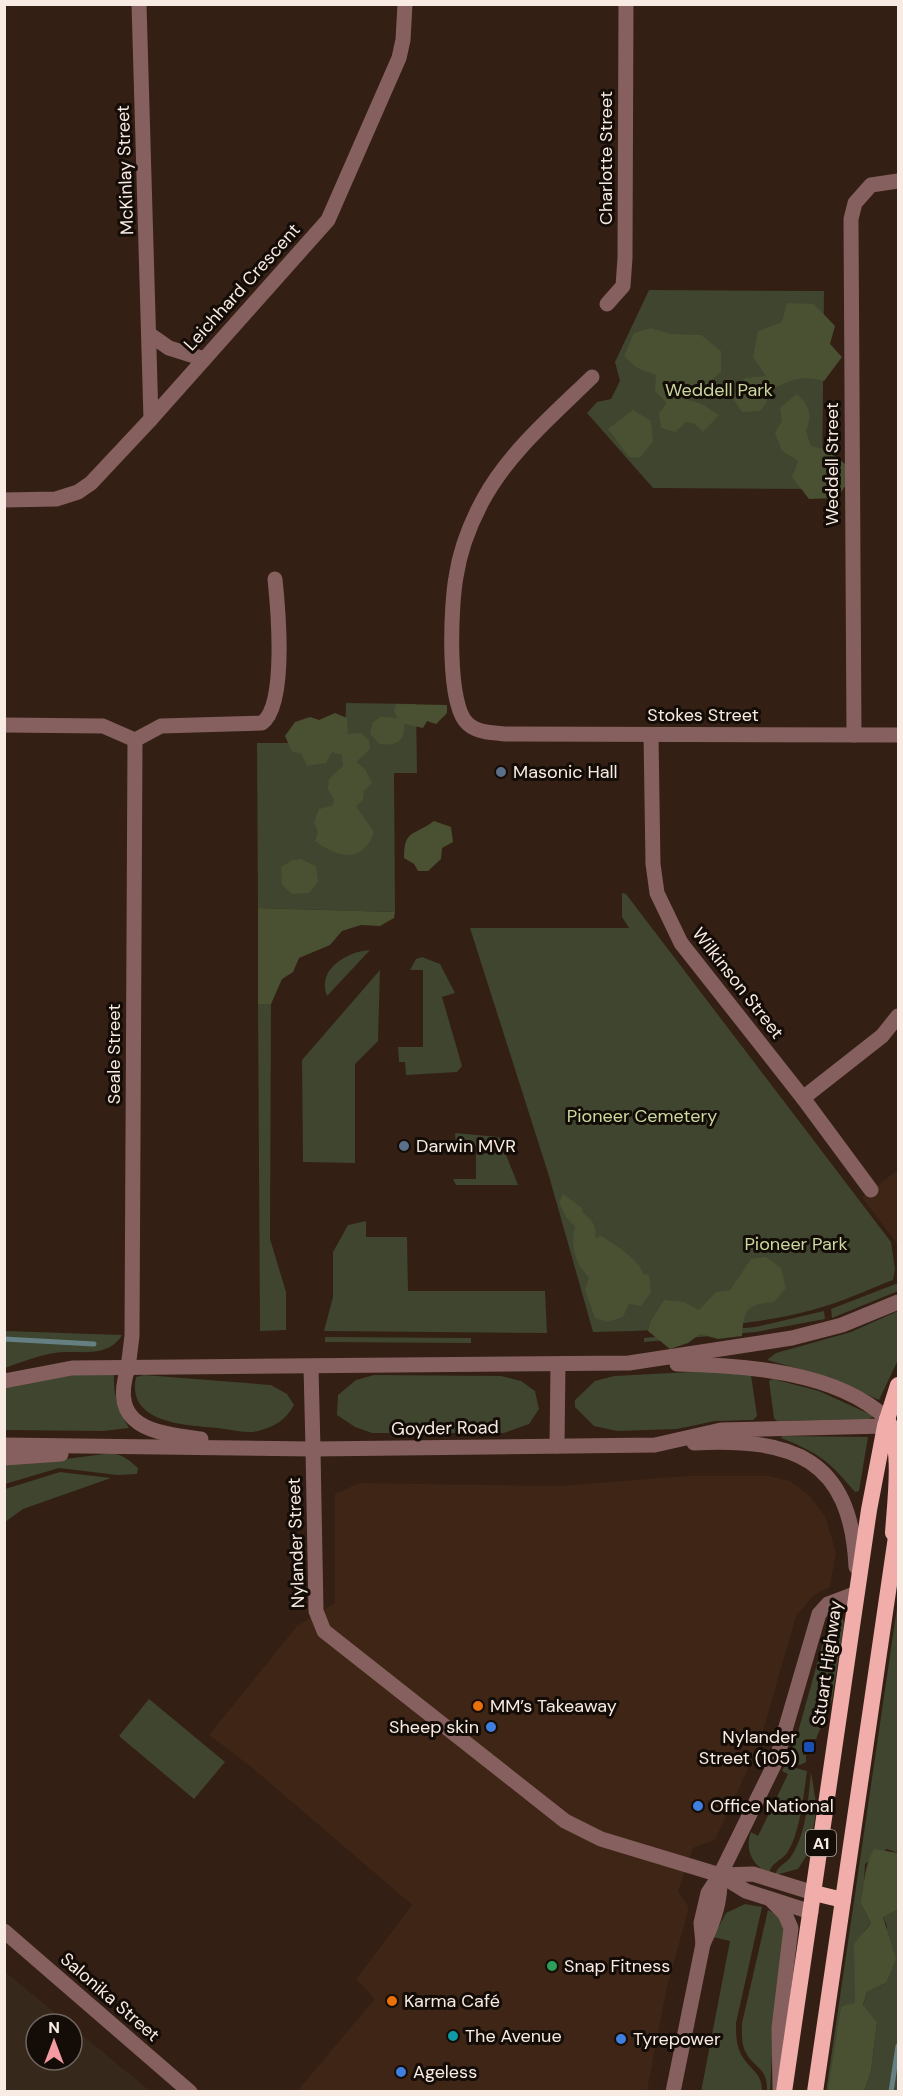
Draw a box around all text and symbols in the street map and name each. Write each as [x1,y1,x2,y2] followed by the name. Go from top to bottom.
[594,91,618,225] street label: Charlotte Street
[111,105,139,235] street label: McKinlay Street
[178,218,306,356] street label: Leichhard Crescent
[665,378,773,402] park label: Weddell Park
[820,402,844,526] street label: Weddell Street
[647,703,759,727] street label: Stokes Street
[513,760,617,784] place label: Masonic Hall
[494,765,508,779] marker: Masonic Hall
[687,922,789,1044] street label: Wilkinson Street
[102,1004,126,1104] street label: Seale Street
[567,1104,717,1128] park label: Pioneer Cemetery
[416,1134,516,1158] place label: Darwin MVR
[397,1139,411,1153] marker: Darwin MVR
[744,1232,848,1256] park label: Pioneer Park
[391,1415,499,1441] street label: Goyder Road
[282,1477,310,1609] street label: Nylander Street
[806,1599,848,1727] street label: Stuart Highway
[490,1694,617,1718] place label: MM’s Takeaway
[471,1699,485,1713] marker: MM’s Takeaway
[389,1715,479,1739] place label: Sheep skin
[484,1720,498,1734] marker: Sheep skin
[699,1725,797,1770] place label: Nylander Street (105)
[802,1740,816,1754] marker: Nylander Street (105)
[710,1794,834,1818] place label: Office National
[691,1799,705,1813] marker: Office National
[806,1830,836,1856] road number: A1
[55,1947,165,2047] street label: Salonika Street
[564,1954,670,1978] place label: Snap Fitness
[545,1959,559,1973] marker: Snap Fitness
[404,1989,500,2013] place label: Karma Café
[385,1994,399,2008] marker: Karma Café
[24,2012,84,2072] north arrow
[48,2017,60,2038] text: N
[465,2024,562,2048] place label: The Avenue
[633,2027,721,2051] place label: Tyrepower
[446,2029,460,2043] marker: The Avenue
[614,2032,628,2046] marker: Tyrepower
[413,2060,477,2084] place label: Ageless
[394,2065,408,2079] marker: Ageless

